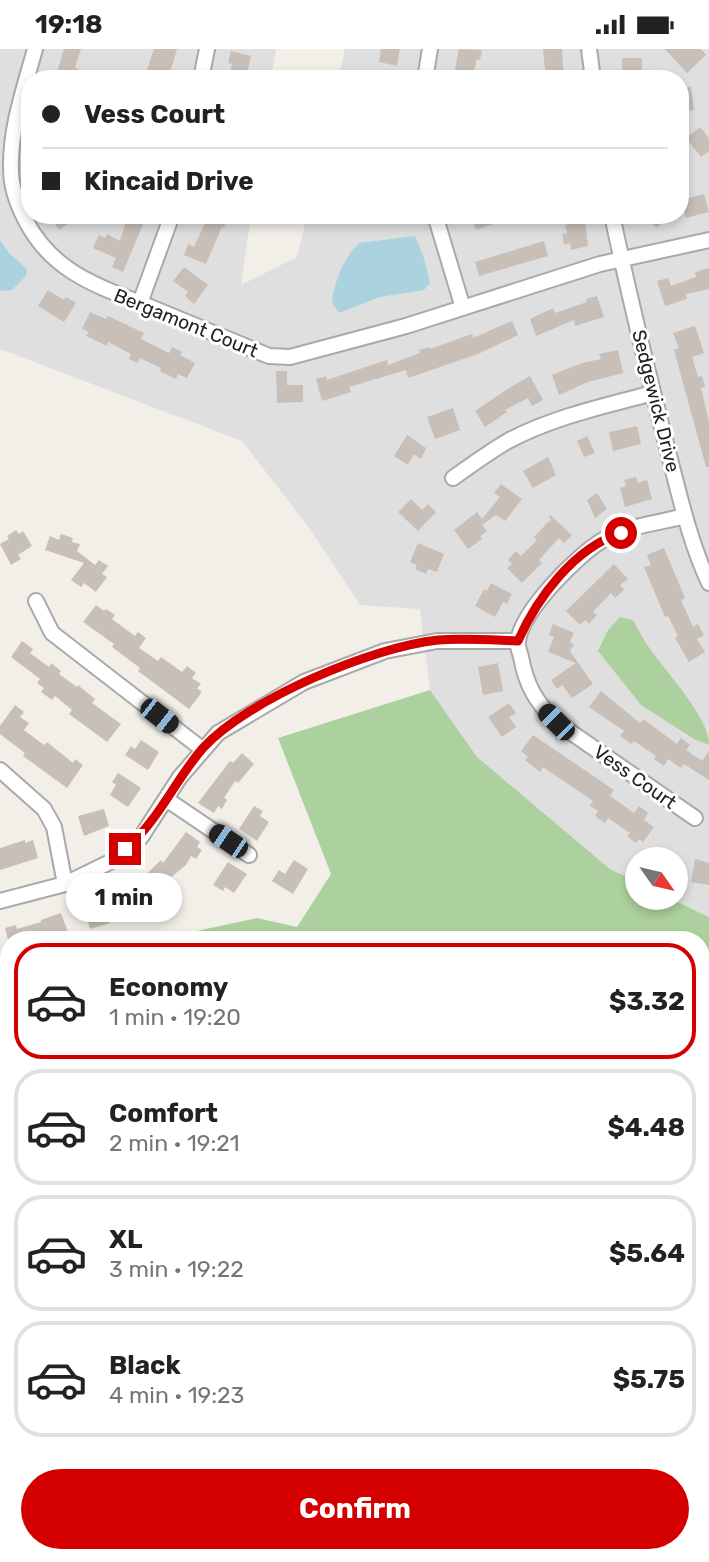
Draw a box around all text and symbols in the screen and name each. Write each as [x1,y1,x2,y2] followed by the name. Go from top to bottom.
[35,9,103,40] text: 19:18
[84,99,225,130] text: Vess Court
[84,166,254,197] text: Kincaid Drive
[111,284,262,363] street label: Bergamont Court
[627,327,685,475] street label: Sedgewick Drive
[605,517,637,549] route start
[136,695,183,737] car
[534,700,579,744] car
[589,740,681,814] street label: Vess Court
[205,821,252,861] car
[109,833,141,865] route end
[625,847,688,910] north arrow
[625,847,688,910] map controls
[67,873,183,923] callout: 1 min
[95,883,153,911] text: 1 min
[25,970,88,1033] icon: car
[109,972,228,1003] text: Economy
[609,986,685,1017] text: $3.32
[109,1003,241,1031] text: 1 min · 19:20
[25,1096,88,1159] icon: car
[109,1098,218,1129] text: Comfort
[608,1112,685,1143] text: $4.48
[109,1129,240,1157] text: 2 min · 19:21
[25,1222,88,1285] icon: car
[109,1224,142,1255] text: XL
[609,1238,685,1269] text: $5.64
[109,1255,244,1283] text: 3 min · 19:22
[25,1348,88,1411] icon: car
[109,1350,181,1381] text: Black
[613,1364,685,1395] text: $5.75
[109,1381,244,1409] text: 4 min · 19:23
[21,1469,689,1549] button: Confirm

